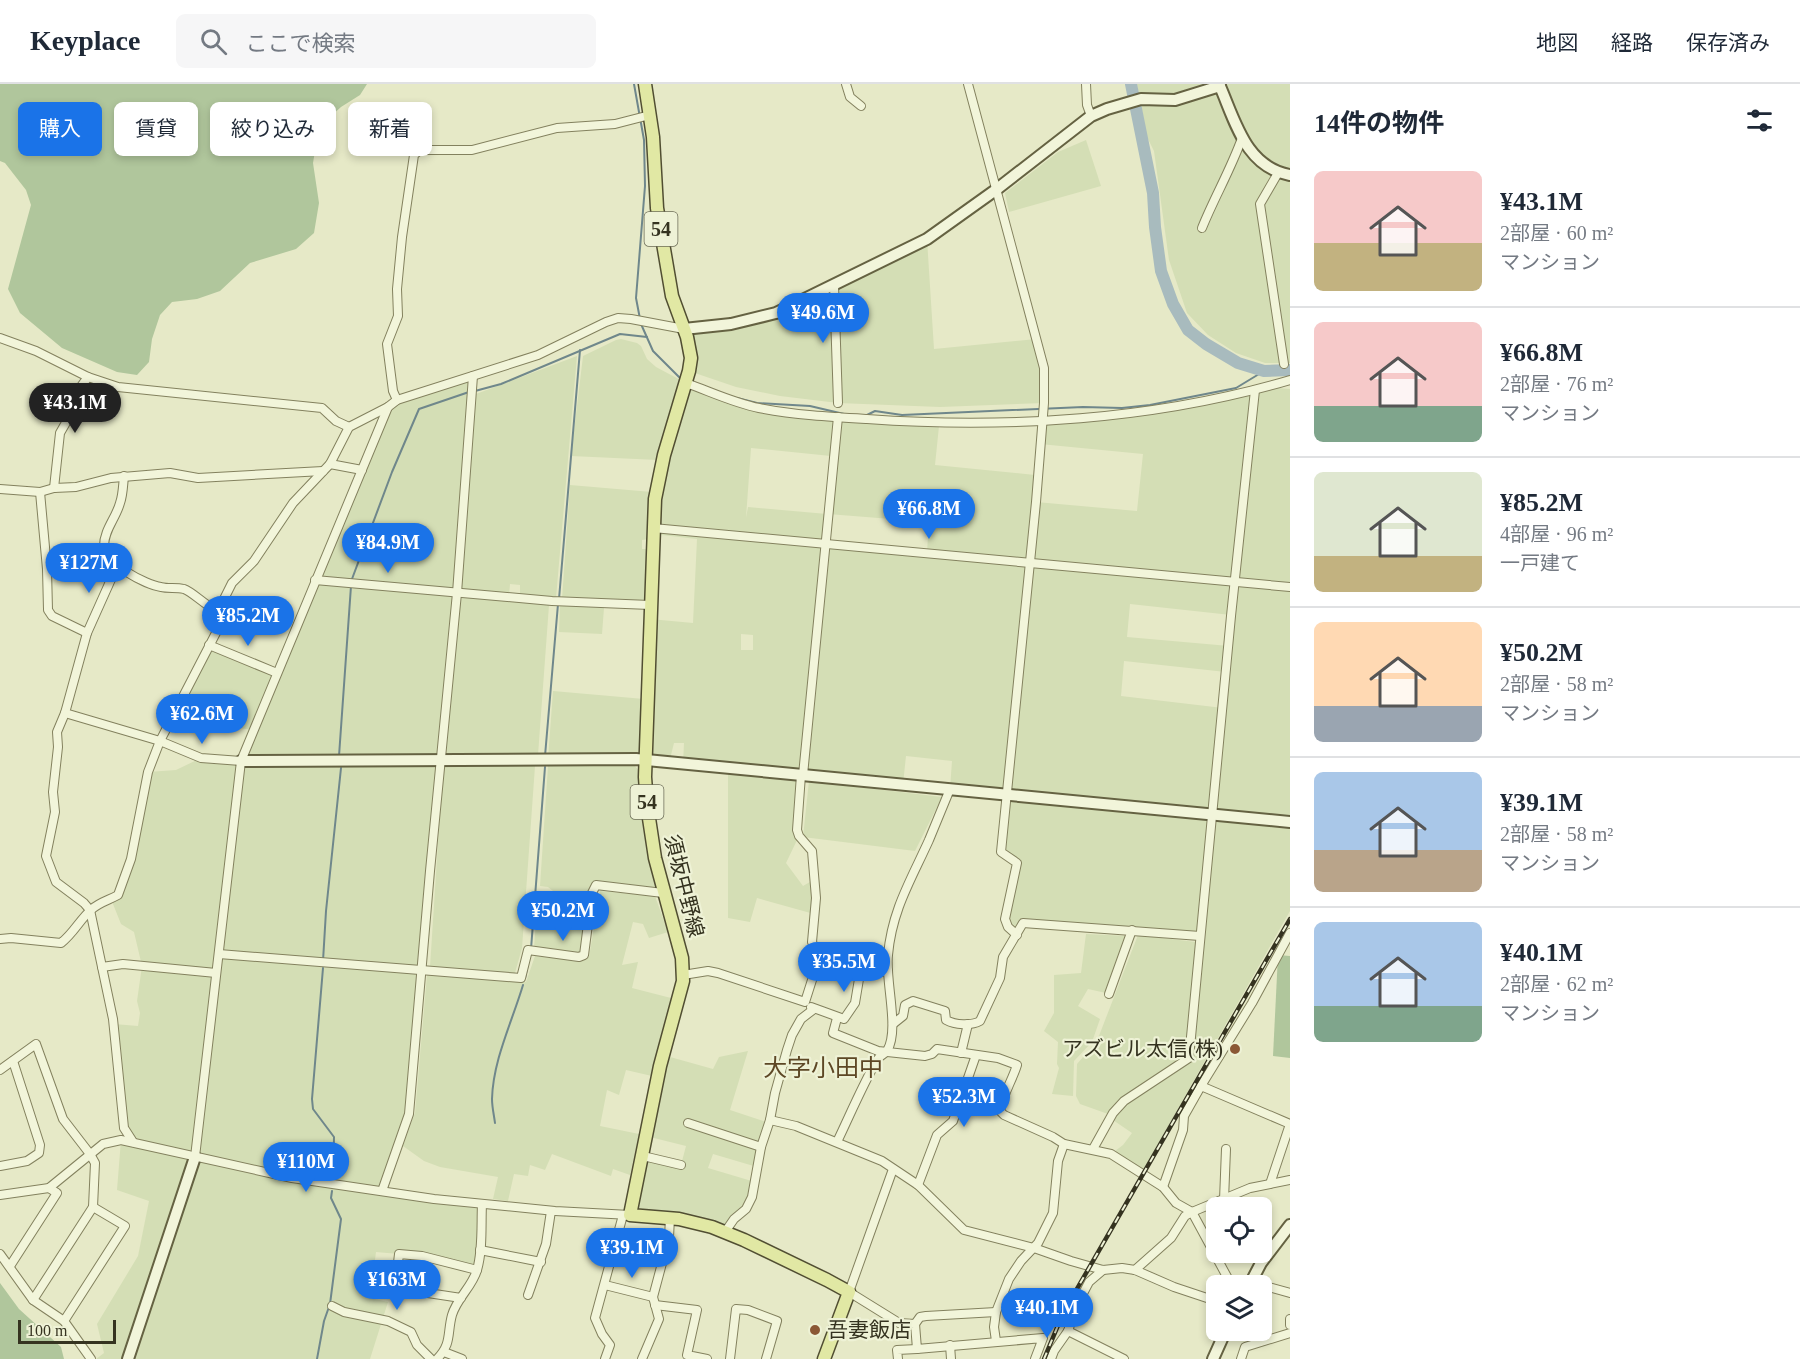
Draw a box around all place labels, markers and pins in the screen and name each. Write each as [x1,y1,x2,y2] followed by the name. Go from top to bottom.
[774,293,872,344] pin: ¥49.6M
[26,383,124,434] pin: ¥43.1M
[880,489,978,540] pin: ¥66.8M
[339,523,437,574] pin: ¥84.9M
[47,543,131,594] pin: ¥127M
[199,596,297,647] pin: ¥85.2M
[153,694,251,745] pin: ¥62.6M
[514,891,612,942] pin: ¥50.2M
[795,942,893,993] pin: ¥35.5M
[1062,1037,1223,1061] place label: アズビル太信(株)
[1228,1042,1242,1056] marker: アズビル太信(株)
[915,1077,1013,1128] pin: ¥52.3M
[264,1142,348,1193] pin: ¥110M
[583,1228,681,1279] pin: ¥39.1M
[355,1260,439,1311] pin: ¥163M
[998,1288,1096,1339] pin: ¥40.1M
[827,1318,911,1342] place label: 吾妻飯店
[808,1323,822,1337] marker: 吾妻飯店

